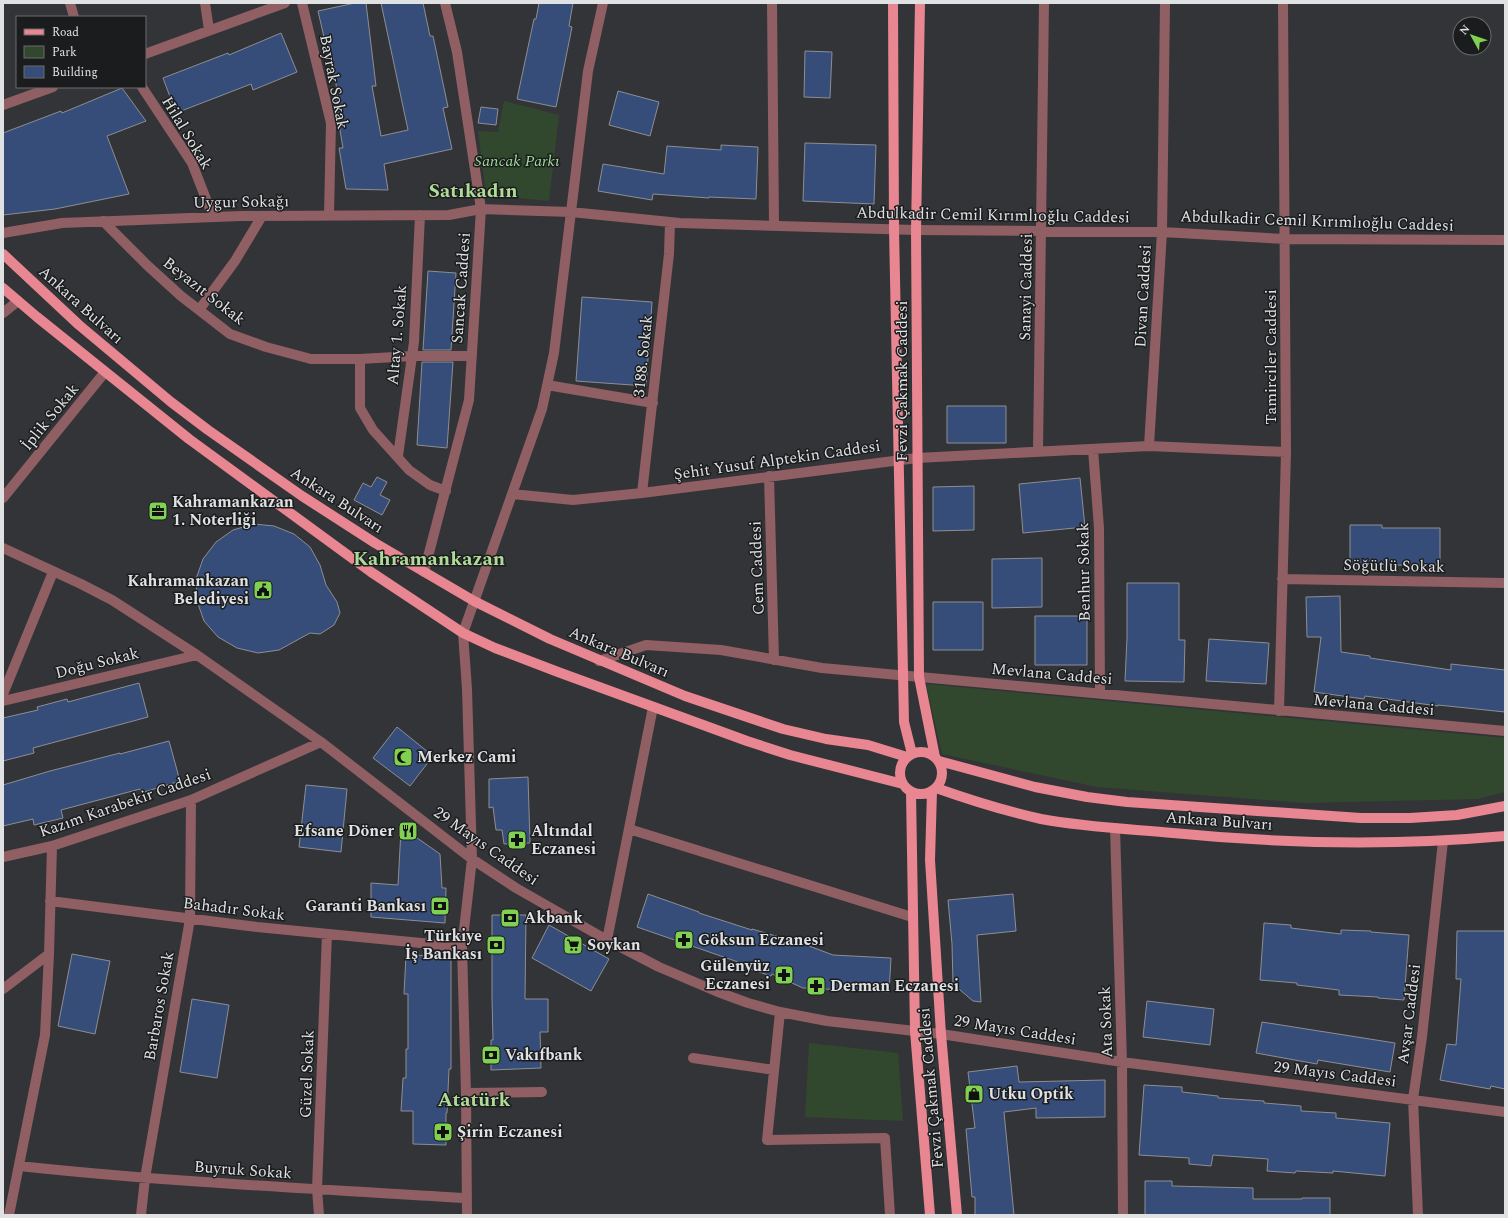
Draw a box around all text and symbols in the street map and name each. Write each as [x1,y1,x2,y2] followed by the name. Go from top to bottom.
[16,16,146,88] legend
[1452,16,1492,56] north arrow
[1455,21,1474,39] text: N
[52,23,79,42] text: Road
[313,33,355,131] street label: Bayrak Sokak
[52,43,77,62] text: Park
[52,63,98,82] text: Building
[156,92,218,174] street label: Hilal Sokak
[474,149,560,173] park label: Sancak Parkı
[428,176,518,206] district label: Satıkadın
[193,189,289,215] street label: Uygur Sokağı
[856,201,1130,229] street label: Abdulkadir Cemil Kırımlıoğlu Caddesi
[1180,204,1454,238] street label: Abdulkadir Cemil Kırımlıoğlu Caddesi
[445,232,477,344] street label: Sancak Caddesi
[1013,233,1039,341] street label: Sanayi Caddesi
[1128,244,1158,348] street label: Divan Caddesi
[158,251,250,331] street label: Beyazıt Sokak
[33,260,129,350] street label: Ankara Bulvarı
[381,284,413,386] street label: Altay 1. Sokak
[1259,289,1283,425] street label: Tamirciler Caddesi
[890,300,914,462] street label: Fevzi Çakmak Caddesi
[627,313,659,398] street label: 3188. Sokak
[15,378,85,456] street label: İplik Sokak
[672,434,882,486] street label: Şehit Yusuf Alptekin Caddesi
[285,461,389,539] street label: Ankara Bulvarı
[172,490,294,532] place label: Kahramankazan 1. Noterliği
[147,500,169,522] office icon: Kahramankazan 1. Noterliği
[743,521,771,615] street label: Cem Caddesi
[1071,522,1097,622] street label: Benhur Sokak
[353,544,505,574] district label: Kahramankazan
[1343,553,1445,579] street label: Söğütlü Sokak
[127,569,249,611] place label: Kahramankazan Belediyesi
[252,579,274,601] public building icon: Kahramankazan Belediyesi
[565,620,673,684] street label: Ankara Bulvarı
[53,641,141,685] street label: Doğu Sokak
[991,657,1113,691] street label: Mevlana Caddesi
[1313,688,1435,722] street label: Mevlana Caddesi
[417,745,516,769] place label: Merkez Cami
[392,746,414,768] mosque icon: Merkez Cami
[36,762,214,844] street label: Kazım Karabekir Caddesi
[428,801,544,891] street label: 29 Mayıs Caddesi
[1165,805,1273,837] street label: Ankara Bulvarı
[294,819,394,843] place label: Efsane Döner
[531,819,596,861] place label: Altındal Eczanesi
[397,820,419,842] restaurant icon: Efsane Döner
[506,829,528,851] pharmacy icon: Altındal Eczanesi
[182,891,286,927] street label: Bahadır Sokak
[305,894,426,918] place label: Garanti Bankası
[429,895,451,917] bank icon: Garanti Bankası
[524,906,583,930] place label: Akbank
[499,907,521,929] bank icon: Akbank
[405,924,482,966] place label: Türkiye İş Bankası
[698,928,824,952] place label: Göksun Eczanesi
[673,929,695,951] pharmacy icon: Göksun Eczanesi
[587,933,641,957] place label: Soykan
[485,934,507,956] bank icon: Türkiye İş Bankası
[562,934,584,956] supermarket icon: Soykan
[138,950,180,1062] street label: Barbaros Sokak
[700,954,770,996] place label: Gülenyüz Eczanesi
[1391,962,1427,1066] street label: Avşar Caddesi
[773,964,795,986] pharmacy icon: Gülenyüz Eczanesi
[830,974,959,998] place label: Derman Eczanesi
[805,975,827,997] pharmacy icon: Derman Eczanesi
[1093,986,1119,1058] street label: Ata Sokak
[912,1007,950,1169] street label: Fevzi Çakmak Caddesi
[952,1008,1078,1052] street label: 29 Mayıs Caddesi
[293,1030,321,1118] street label: Güzel Sokak
[505,1043,583,1067] place label: Vakıfbank
[480,1044,502,1066] bank icon: Vakıfbank
[1272,1055,1398,1093] street label: 29 Mayıs Caddesi
[988,1082,1074,1106] place label: Utku Optik
[963,1083,985,1105] shop icon: Utku Optik
[437,1085,511,1115] district label: Atatürk
[457,1120,562,1144] place label: Şirin Eczanesi
[432,1121,454,1143] pharmacy icon: Şirin Eczanesi
[193,1155,293,1185] street label: Buyruk Sokak

